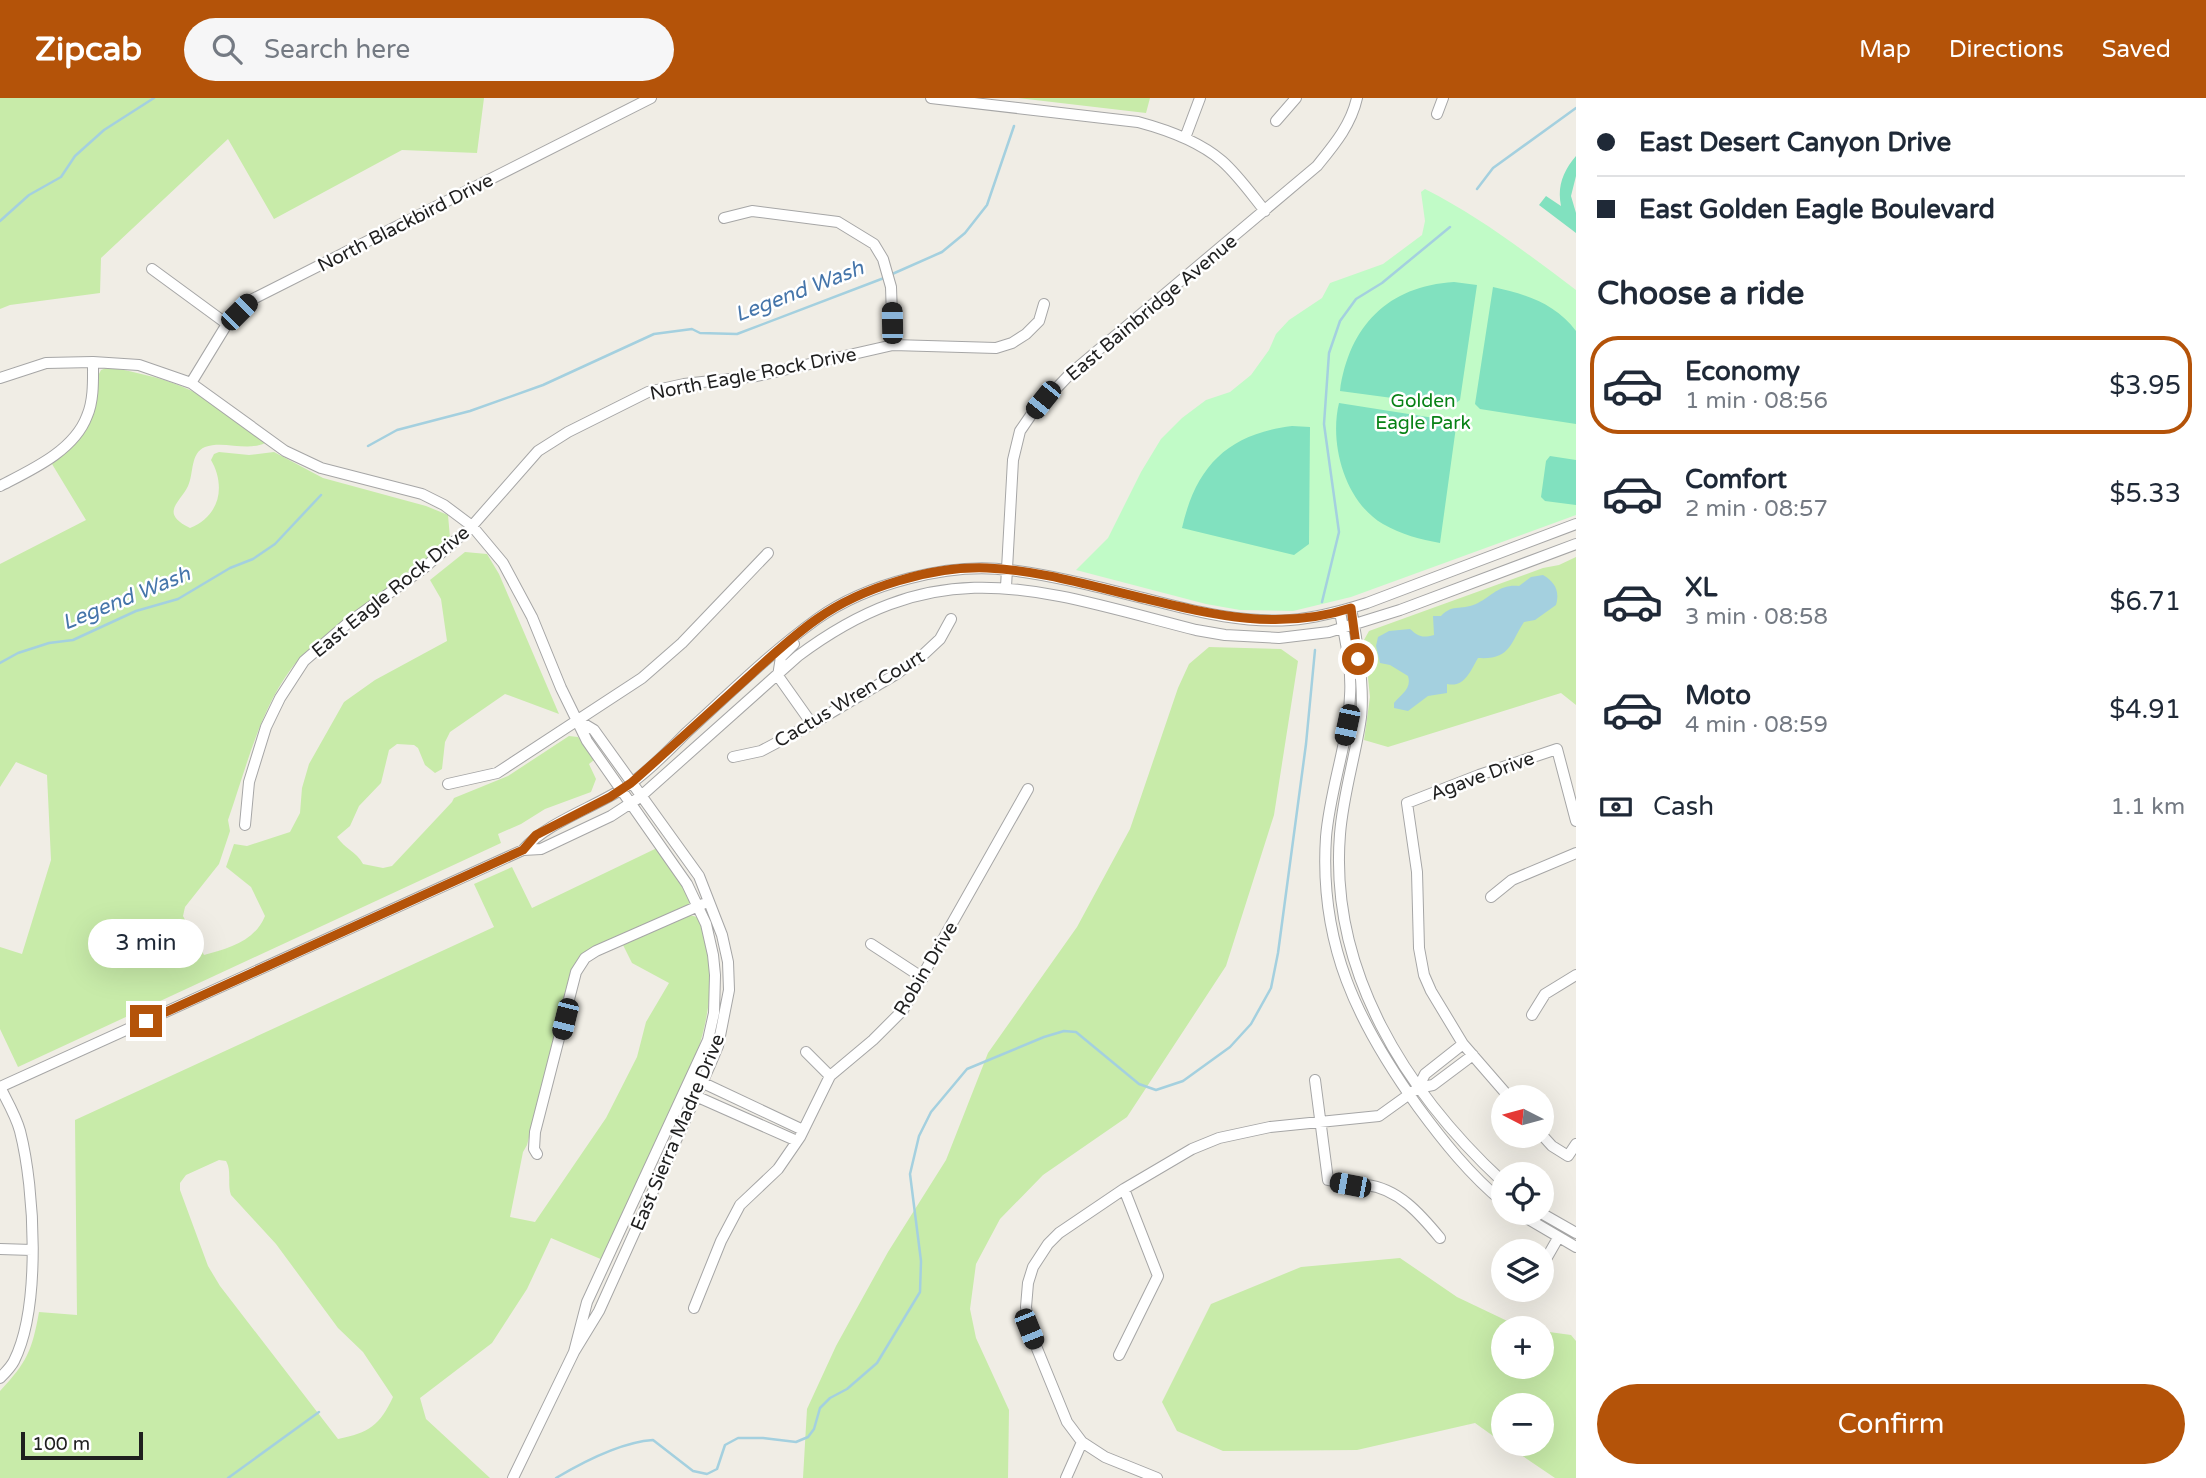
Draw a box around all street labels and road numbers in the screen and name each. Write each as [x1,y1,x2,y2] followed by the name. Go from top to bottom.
[314,169,497,277] street label: North Blackbird Drive
[1062,230,1241,386] street label: East Bainbridge Avenue
[648,343,858,405] street label: North Eagle Rock Drive
[307,521,474,662] street label: East Eagle Rock Drive
[771,645,928,752] street label: Cactus Wren Court
[1427,747,1537,805] street label: Agave Drive
[889,918,962,1019] street label: Robin Drive
[626,1031,729,1234] street label: East Sierra Madre Drive

